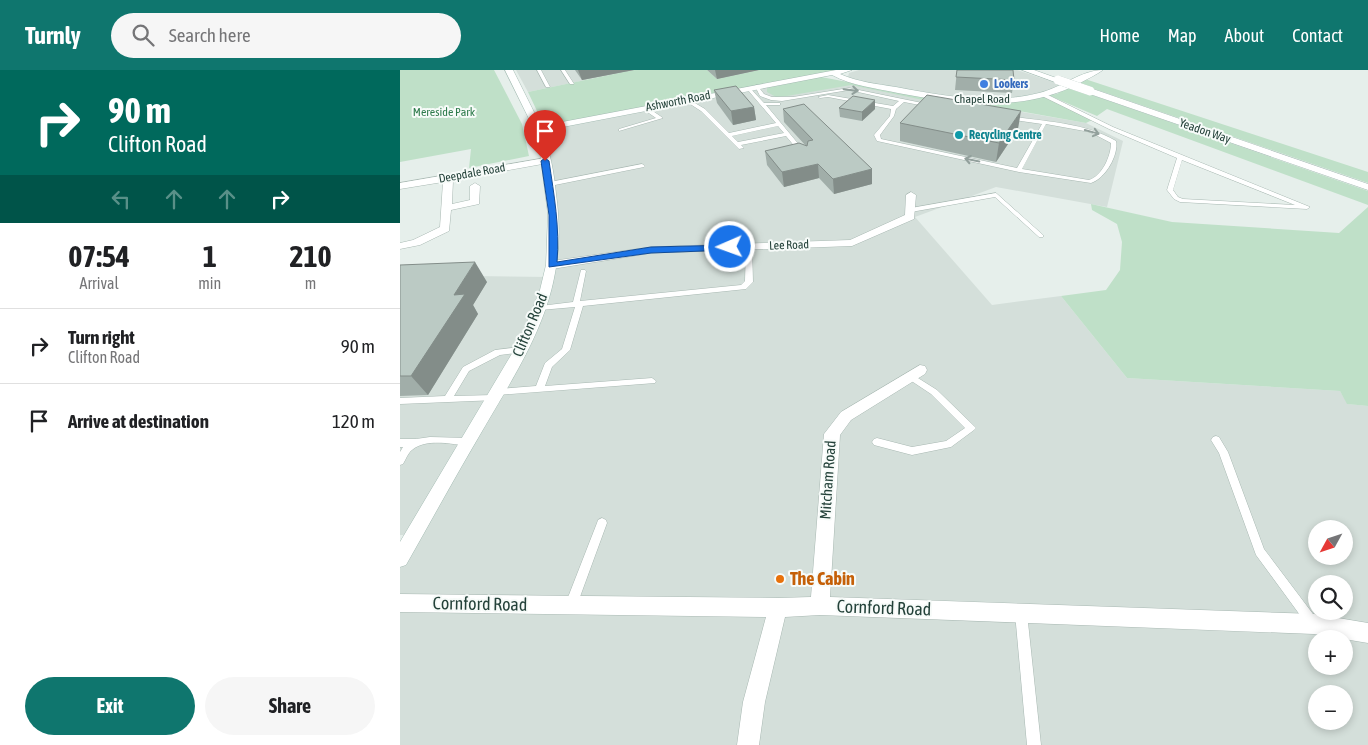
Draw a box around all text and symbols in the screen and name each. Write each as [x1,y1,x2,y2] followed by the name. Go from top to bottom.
[111,13,461,58] search box
[129,21,157,49] icon: search
[25,22,81,49] text: Turnly
[169,24,251,46] text: Search here
[1100,25,1140,46] text: Home
[1168,25,1197,46] text: Map
[1225,25,1264,46] text: About
[1292,25,1343,46] text: Contact
[994,77,1029,91] place label: Lookers
[978,78,990,90] marker: Lookers
[842,85,858,95] one-way arrow
[644,88,712,114] street label: Ashworth Road
[25,90,90,155] icon: right
[108,90,171,130] text: 90 m
[954,92,1010,106] street label: Chapel Road
[413,105,476,119] park label: Mereside Park
[524,110,566,161] pin
[1178,116,1233,146] street label: Yeadon Way
[531,117,559,145] icon: arrive
[969,128,1042,142] place label: Recycling Centre
[1084,128,1100,138] one-way arrow
[953,129,965,141] marker: Recycling Centre
[108,131,207,157] text: Clifton Road
[964,155,980,164] one-way arrow
[438,160,506,186] street label: Deepdale Road
[107,185,135,213] icon: left
[160,185,188,213] icon: ahead
[213,185,241,213] icon: ahead
[266,185,294,213] icon: right
[703,220,755,272] position arrow
[769,237,809,253] street label: Lee Road
[68,239,130,273] text: 07:54
[203,239,217,273] text: 1
[289,239,332,273] text: 210
[80,274,119,292] text: Arrival
[198,274,221,292] text: min
[305,274,316,292] text: m
[509,290,551,359] street label: Clifton Road
[68,326,135,348] text: Turn right
[25,332,53,360] icon: right
[341,335,375,357] text: 90 m
[68,348,140,366] text: Clifton Road
[25,407,53,435] icon: arrive
[68,410,209,432] text: Arrive at destination
[332,410,375,432] text: 120 m
[816,440,839,520] street label: Mitcham Road
[1308,520,1352,565] north arrow
[1308,520,1353,730] map controls
[790,568,855,589] place label: The Cabin
[774,573,786,585] marker: The Cabin
[1308,575,1353,620] button: search
[432,592,528,615] street label: Cornford Road
[836,595,932,620] street label: Cornford Road
[1308,630,1353,675] button: +
[25,677,195,735] button: Exit
[205,677,375,735] button: Share
[1308,685,1353,730] button: −

